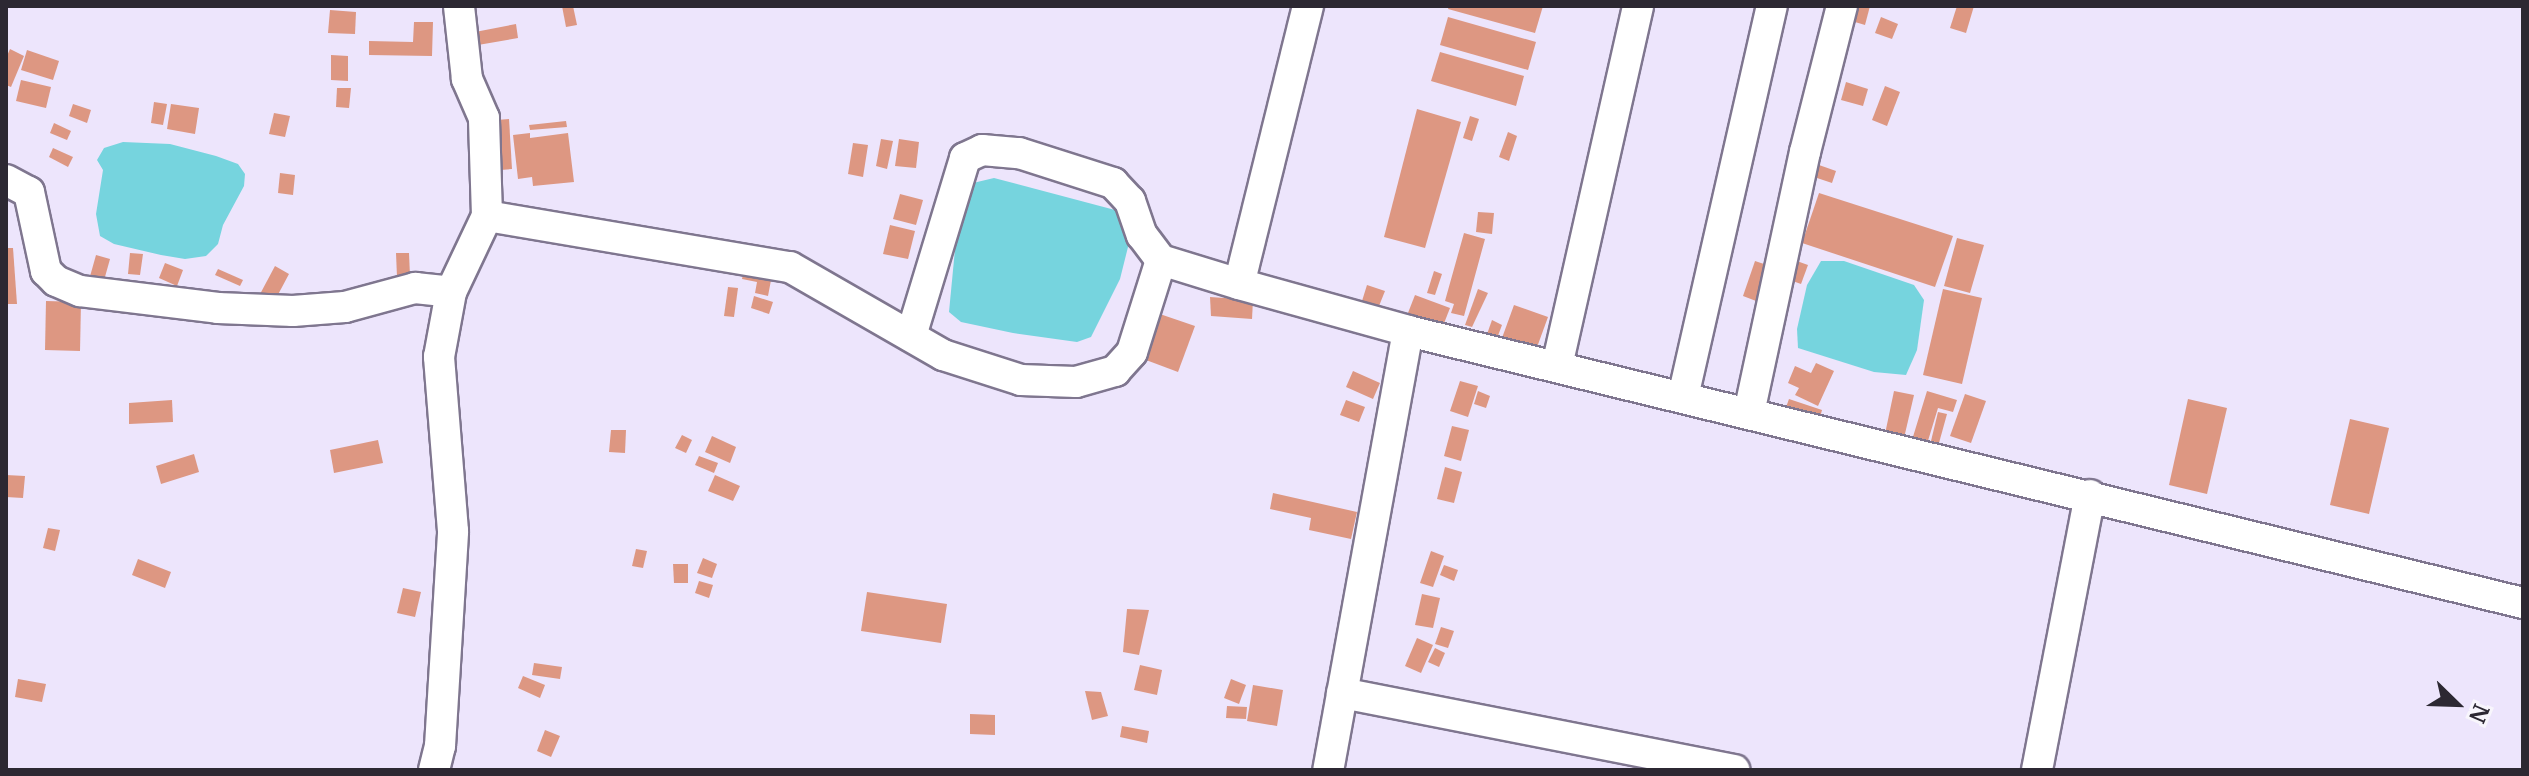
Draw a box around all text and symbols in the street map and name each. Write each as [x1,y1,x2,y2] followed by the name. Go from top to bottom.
[2417,664,2497,744] north arrow
[2463,700,2495,727] text: N

